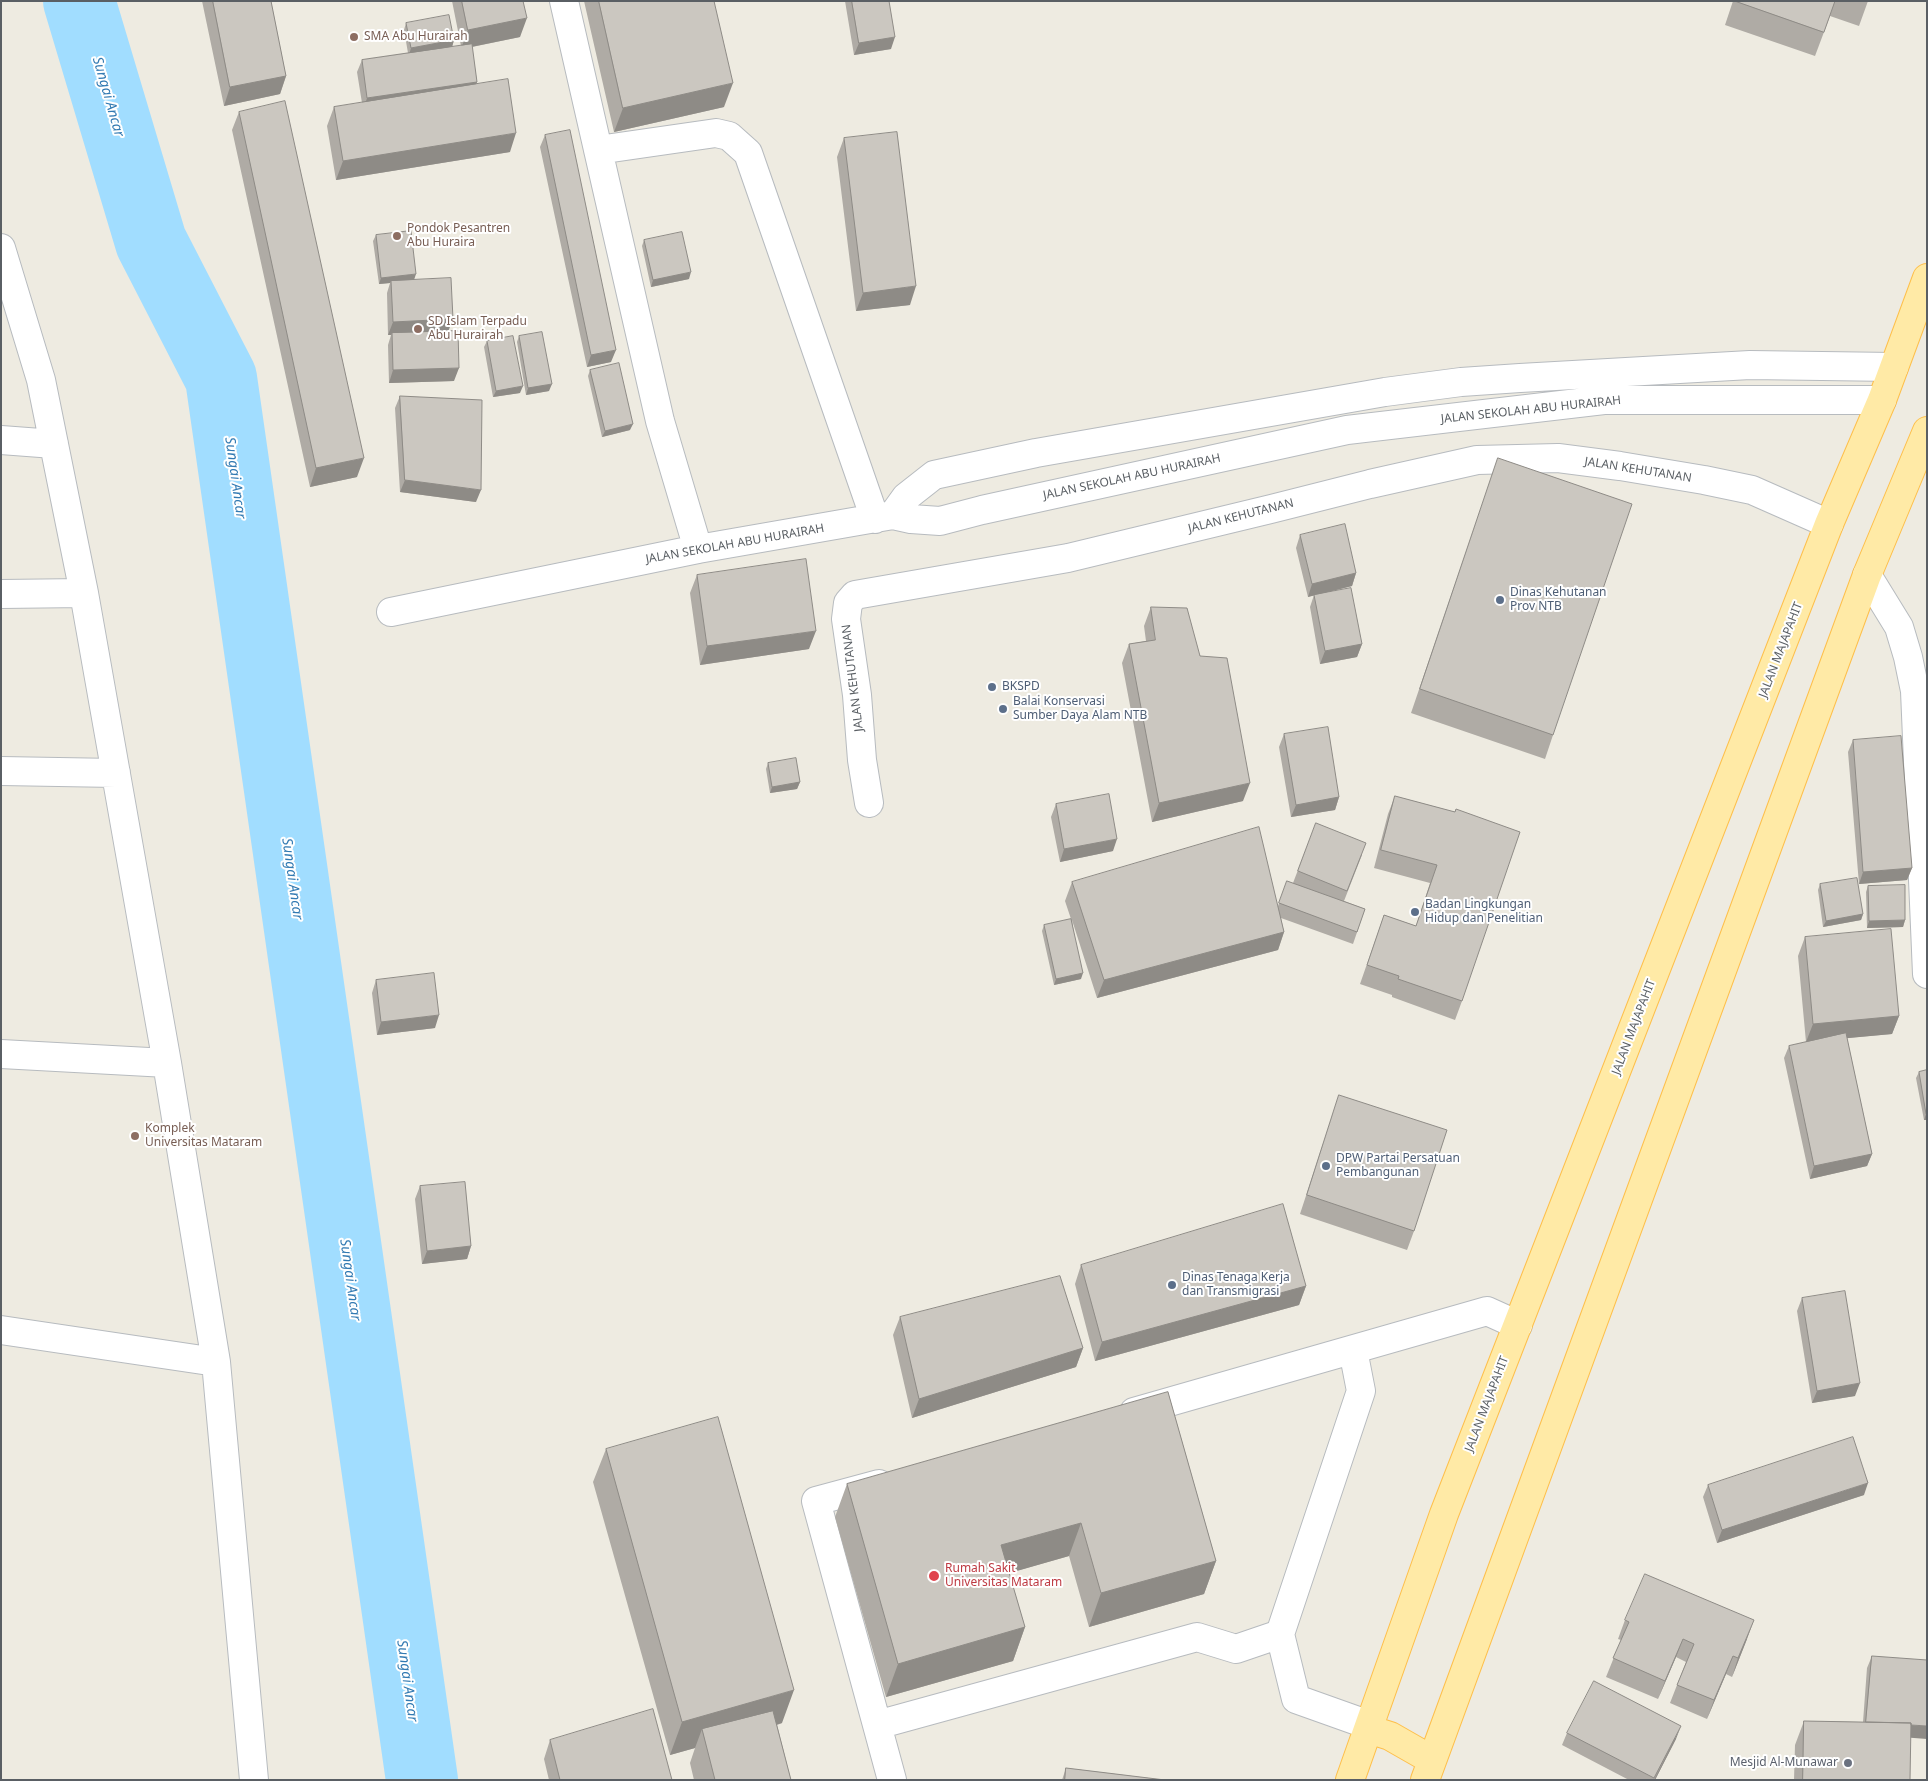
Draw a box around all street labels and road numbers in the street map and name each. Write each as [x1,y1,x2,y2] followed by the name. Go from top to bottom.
[1440,393,1622,427] street label: JALAN SEKOLAH ABU HURAIRAH
[1042,451,1222,503] street label: JALAN SEKOLAH ABU HURAIRAH
[1583,454,1693,486] street label: JALAN KEHUTANAN
[1187,496,1295,536] street label: JALAN KEHUTANAN
[645,521,825,567] street label: JALAN SEKOLAH ABU HURAIRAH
[1756,600,1806,700] street label: JALAN MAJAPAHIT
[839,623,867,733] street label: JALAN KEHUTANAN
[1609,977,1659,1077] street label: JALAN MAJAPAHIT
[1462,1354,1512,1454] street label: JALAN MAJAPAHIT

